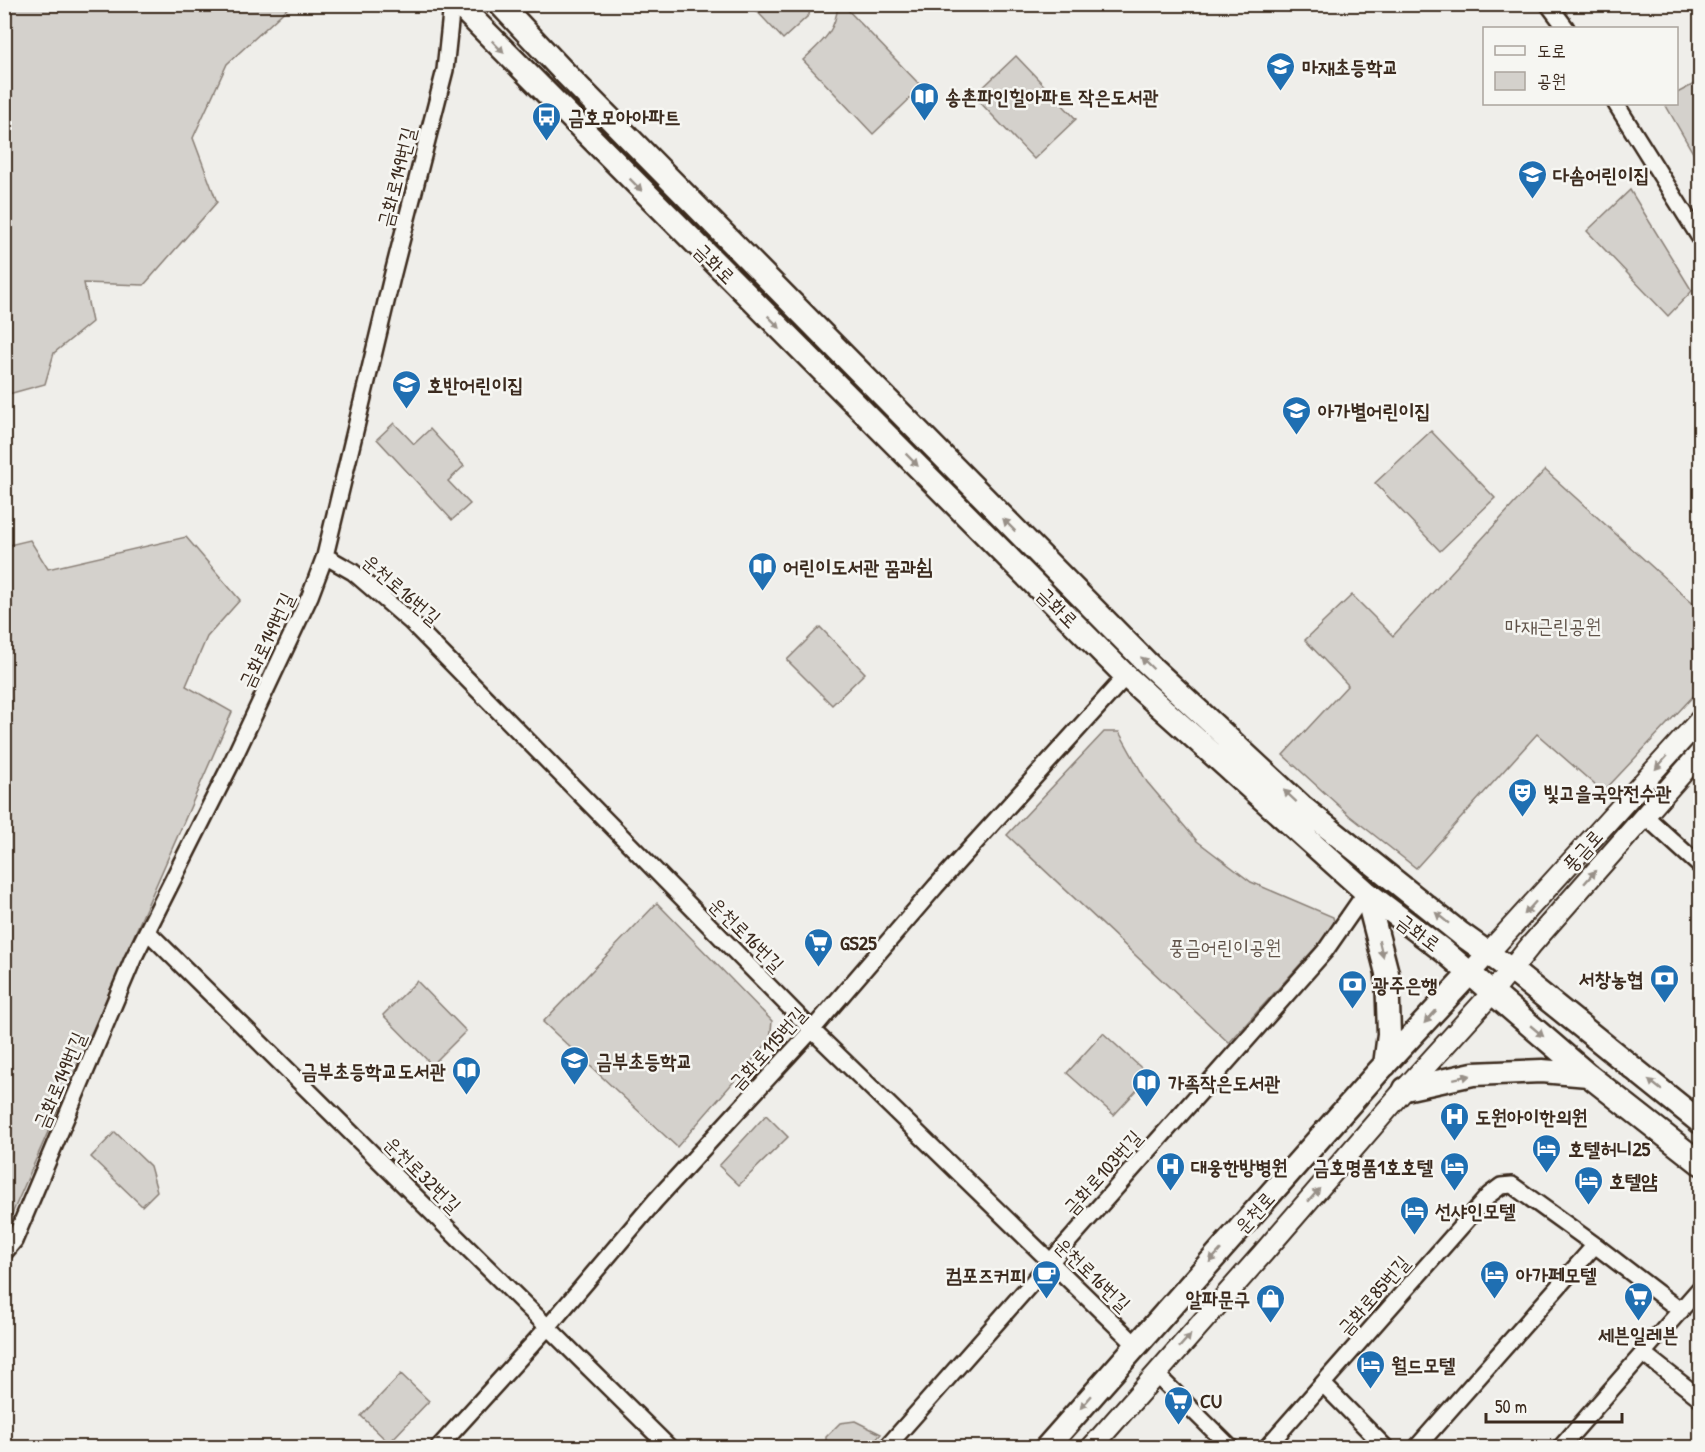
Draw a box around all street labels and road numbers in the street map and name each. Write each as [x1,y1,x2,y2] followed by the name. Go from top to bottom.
[370,124,422,230] street label: 금화로149번길
[688,236,742,290] street label: 금화로
[357,547,447,631] street label: 운천로16번길
[1031,580,1085,634] street label: 금화로
[232,588,300,692] street label: 금화로149번길
[1556,823,1608,877] street label: 풍금로
[704,891,790,977] street label: 운천로16번길
[1392,907,1446,957] street label: 금화로
[722,1001,812,1095] street label: 금화로115번길
[27,1028,91,1132] street label: 금화로149번길
[1057,1124,1147,1220] street label: 금화로103번길
[379,1130,467,1218] street label: 운천로32번길
[1228,1185,1280,1239] street label: 운천로
[1049,1231,1137,1317] street label: 운천로16번길
[1331,1249,1415,1341] street label: 금화로85번길

